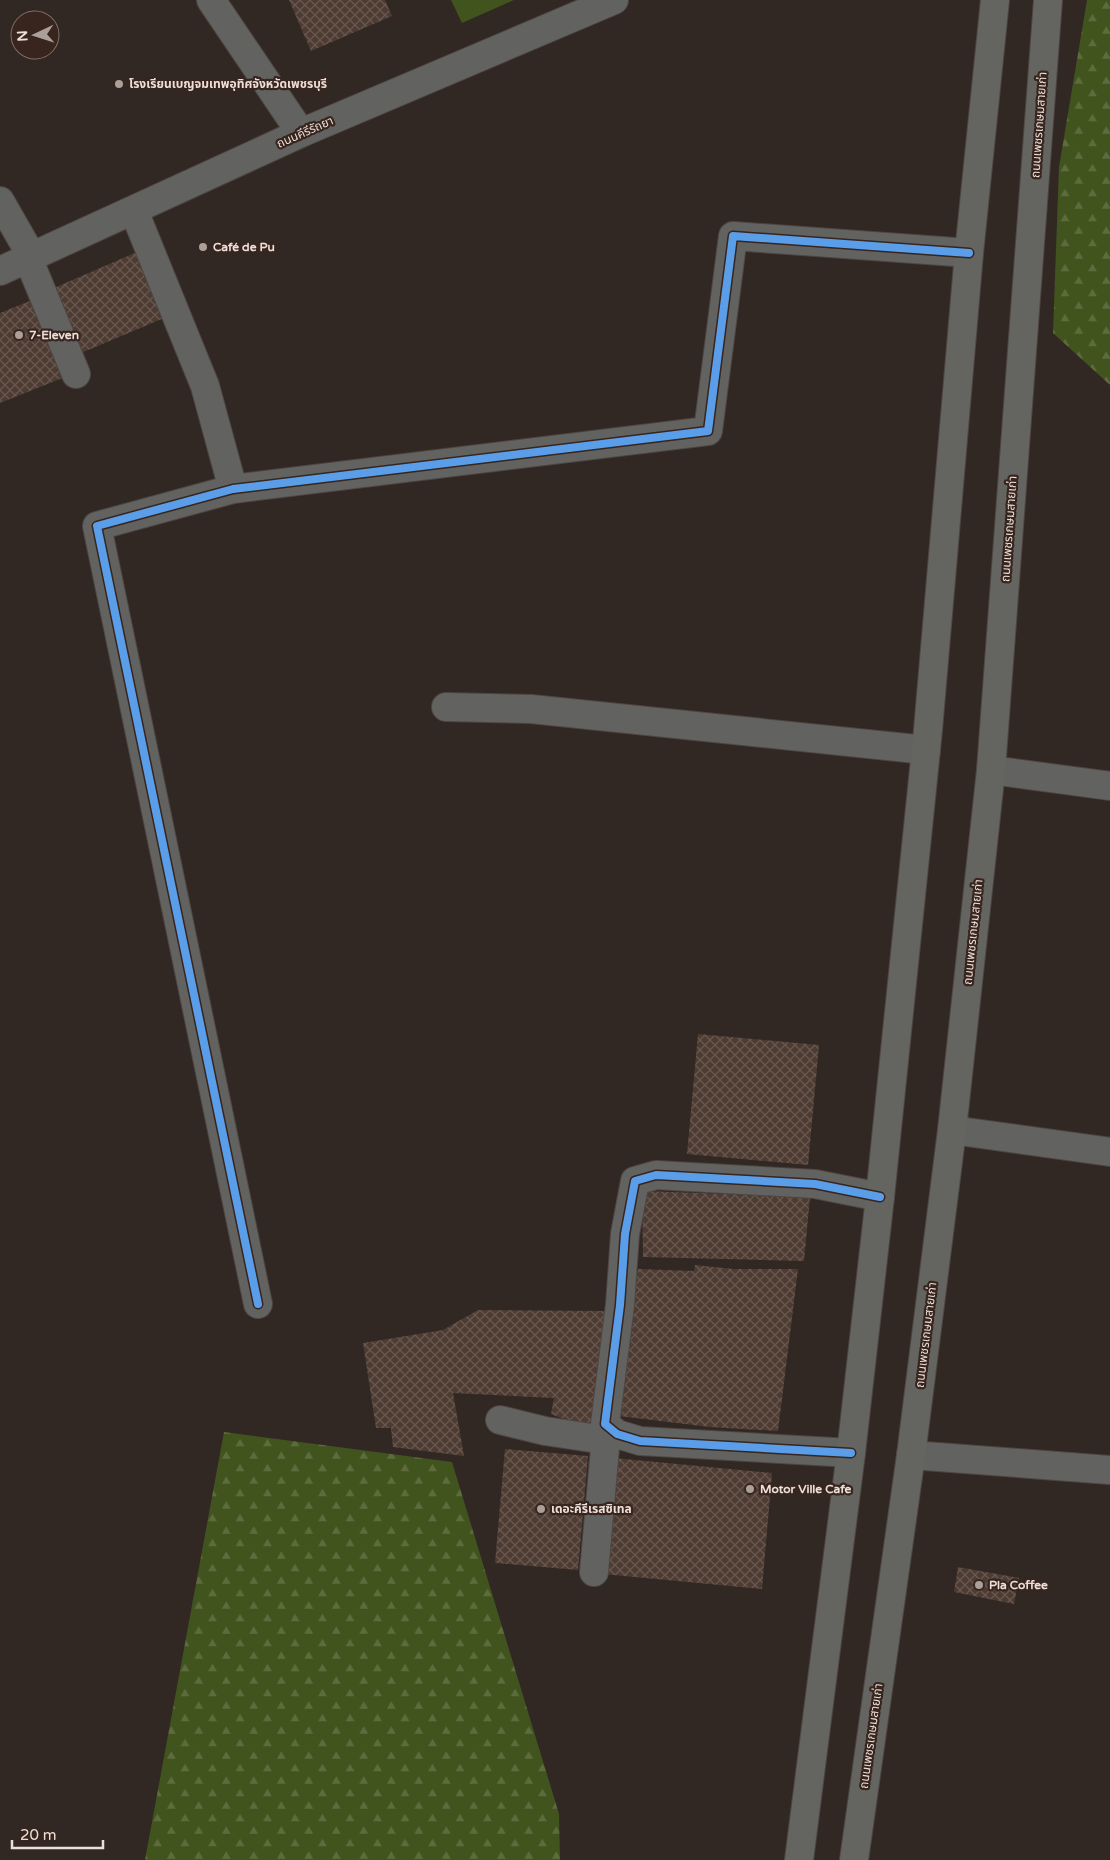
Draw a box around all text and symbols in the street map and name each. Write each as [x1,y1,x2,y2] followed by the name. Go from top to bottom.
[10,10,60,60] north arrow
[14,30,31,42] text: N
[1028,71,1050,179] street label: ถนนเพชรเกษมสายเก่า
[129,77,327,91] place label: โรงเรียนเบญจมเทพอุทิศจังหวัดเพชรบุรี
[113,78,125,90] marker: โรงเรียนเบญจมเทพอุทิศจังหวัดเพชรบุรี
[275,113,335,151] street label: ถนนคีรีรัถยา
[213,240,275,254] place label: Café de Pu
[197,241,209,253] marker: Café de Pu
[29,328,79,342] place label: 7-Eleven
[13,329,25,341] marker: 7-Eleven
[998,475,1020,583] street label: ถนนเพชรเกษมสายเก่า
[960,878,986,986] street label: ถนนเพชรเกษมสายเก่า
[913,1281,939,1389] street label: ถนนเพชรเกษมสายเก่า
[760,1482,851,1496] place label: Motor Ville Cafe
[744,1483,756,1495] marker: Motor Ville Cafe
[551,1502,632,1516] place label: เดอะคีรีเรสซิเทล
[535,1503,547,1515] marker: เดอะคีรีเรสซิเทล
[989,1578,1048,1592] place label: Pla Coffee
[973,1579,985,1591] marker: Pla Coffee
[857,1682,885,1790] street label: ถนนเพชรเกษมสายเก่า
[12,1818,104,1850] scale bar
[20,1826,57,1844] text: 20 m

